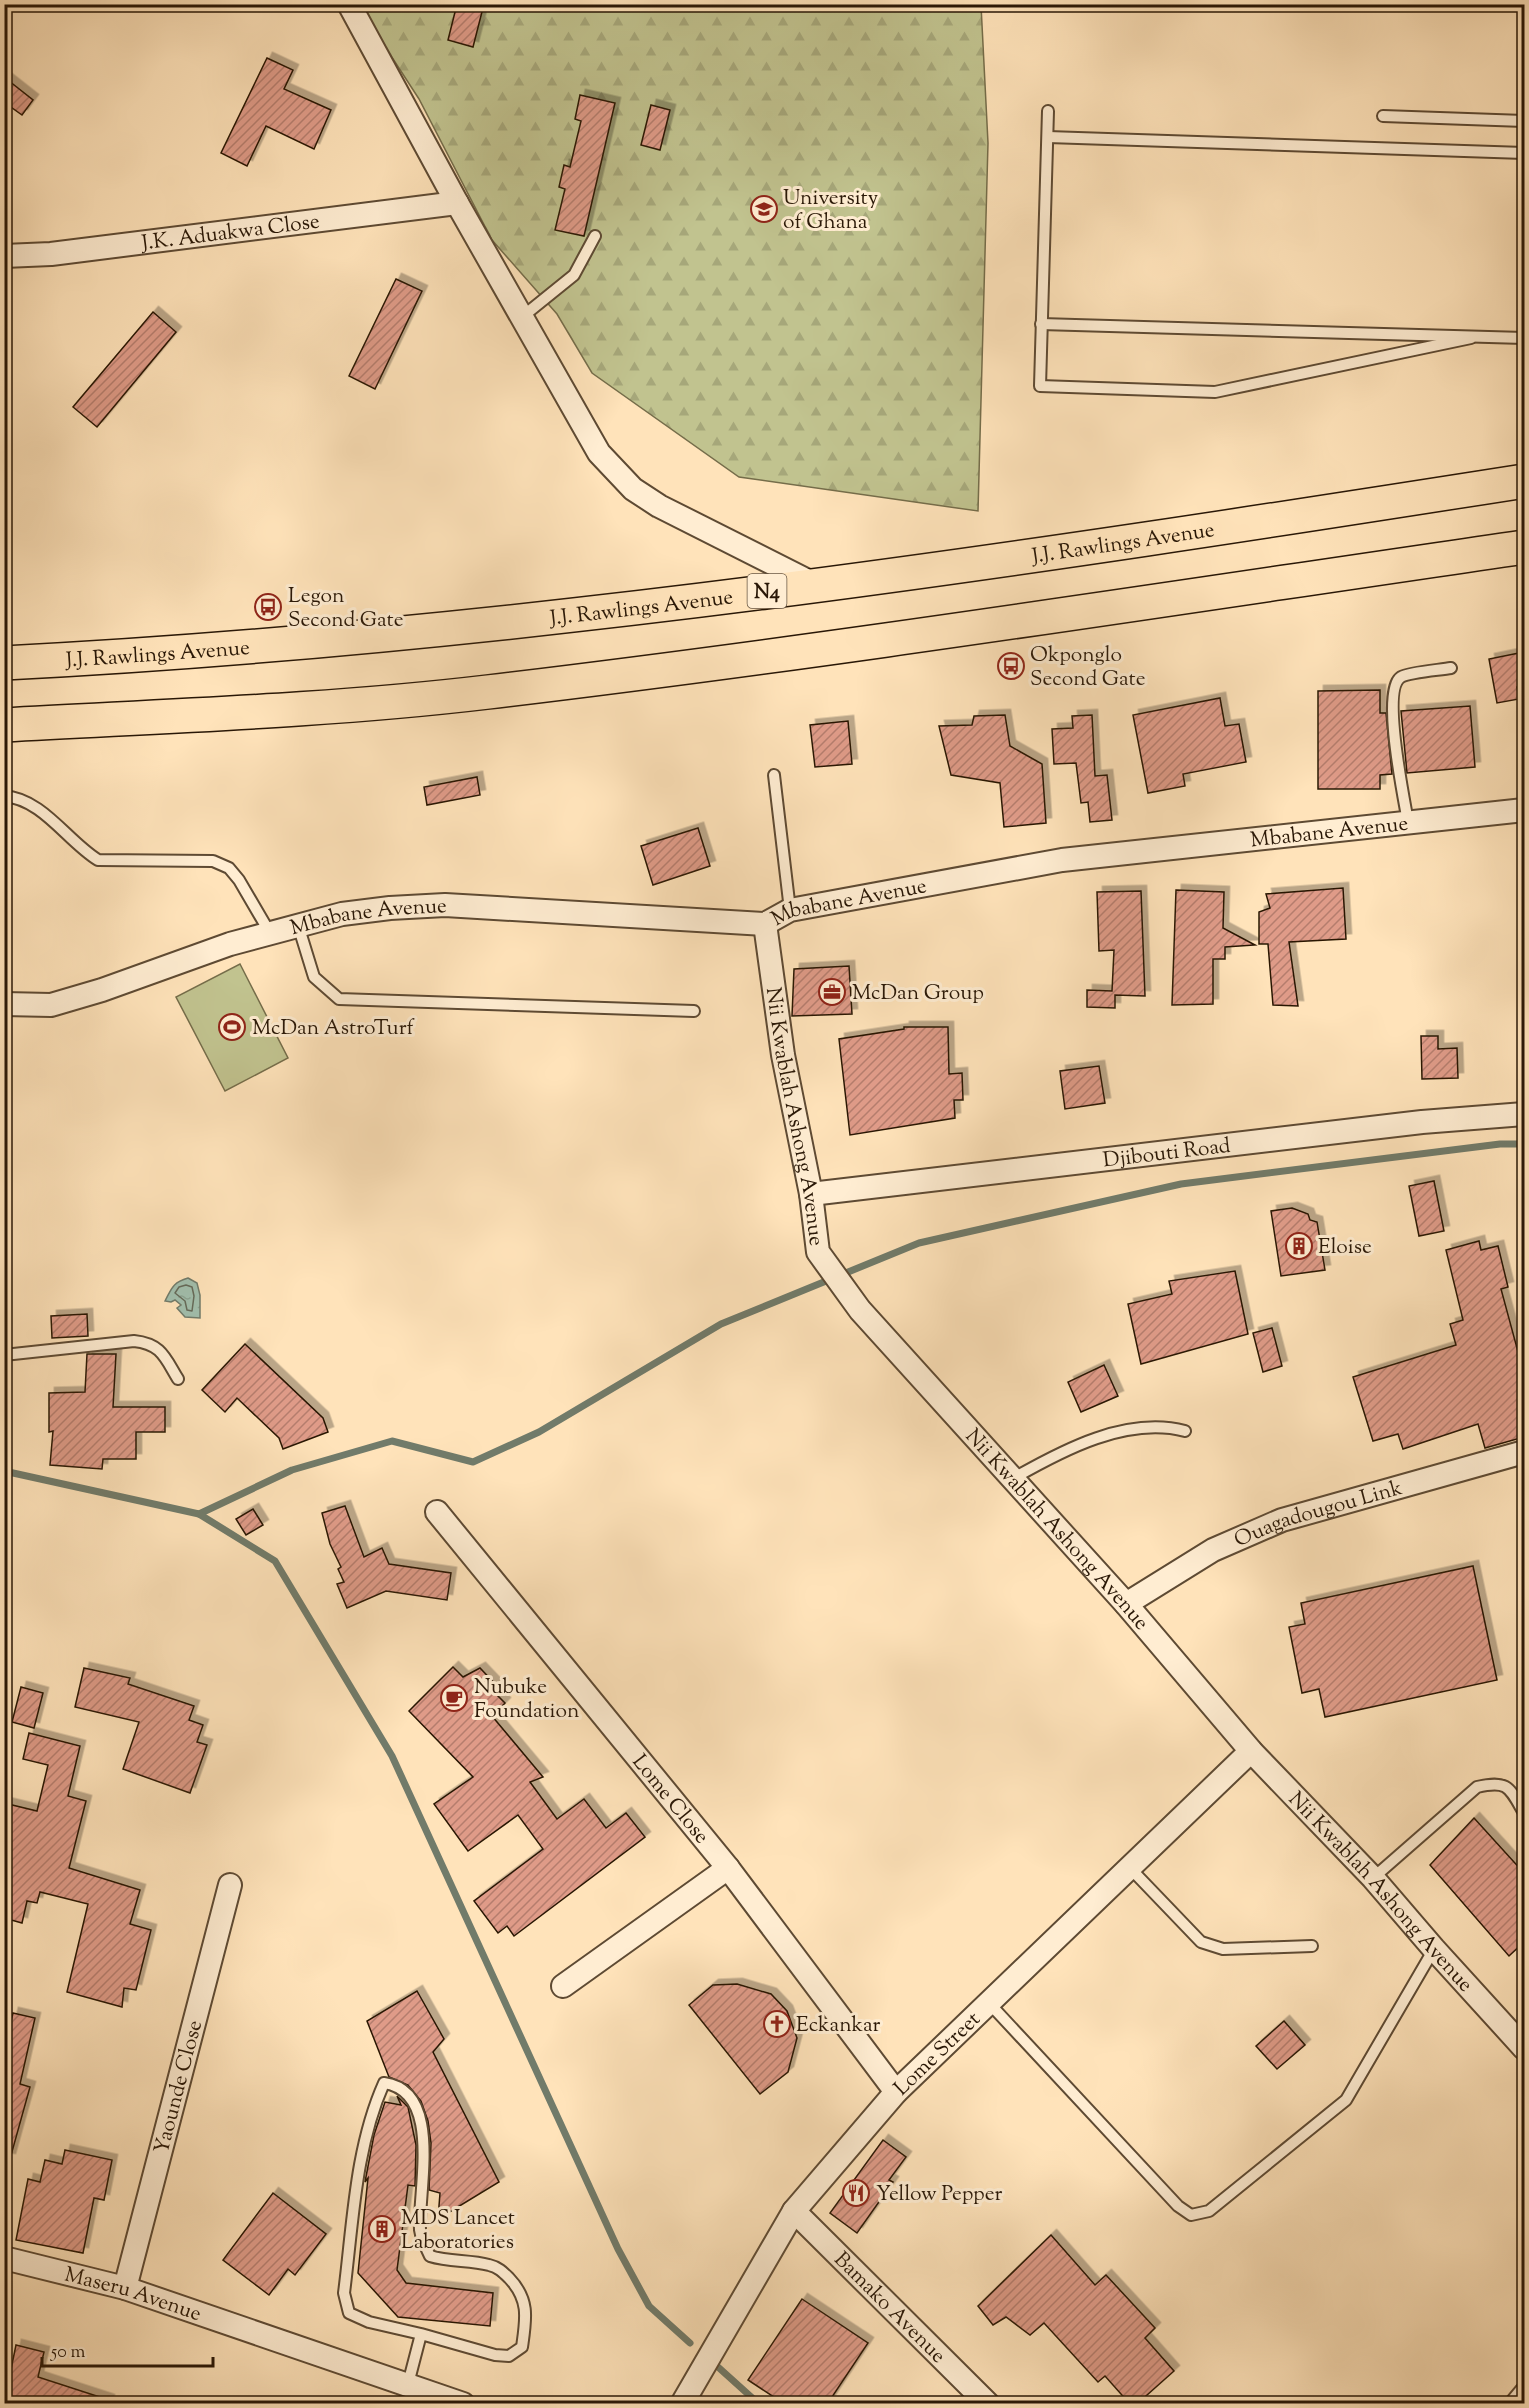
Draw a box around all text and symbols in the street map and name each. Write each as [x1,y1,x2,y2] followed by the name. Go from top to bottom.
[783,184,879,238] place label: University of Ghana
[749,194,779,224] school or university icon: University of Ghana
[139,207,321,260] street label: J.K. Aduakwa Close
[1029,516,1217,573] street label: J.J. Rawlings Avenue
[748,574,786,608] road number: N4
[288,582,403,636] place label: Legon Second Gate
[547,583,735,635] street label: J.J. Rawlings Avenue
[253,592,283,622] bus stop icon: Legon Second Gate
[64,634,251,677] street label: J.J. Rawlings Avenue
[1030,641,1145,695] place label: Okponglo Second Gate
[996,651,1026,681] bus stop icon: Okponglo Second Gate
[1249,810,1410,857] street label: Mbabane Avenue
[766,872,929,935] street label: Mbabane Avenue
[287,892,448,944] street label: Mbabane Avenue
[817,977,847,1007] office icon: McDan Group
[852,979,984,1009] place label: McDan Group
[757,986,830,1248] street label: Nii Kwablah Ashong Avenue
[217,1012,247,1042] sports icon: McDan AstroTurf
[252,1014,416,1044] place label: McDan AstroTurf
[1101,1132,1232,1176] street label: Djibouti Road
[1284,1231,1314,1261] building icon: Eloise
[1318,1233,1372,1263] place label: Eloise
[957,1423,1155,1638] street label: Nii Kwablah Ashong Avenue
[1230,1474,1406,1556] street label: Ouagadougou Link
[474,1673,579,1727] place label: Nubuke Foundation
[439,1683,469,1713] cafe icon: Nubuke Foundation
[624,1749,715,1851] street label: Lome Close
[1281,1786,1479,2000] street label: Nii Kwablah Ashong Avenue
[888,2006,988,2103] street label: Lome Street
[762,2009,792,2039] church icon: Eckankar
[796,2011,880,2041] place label: Eckankar
[148,2017,211,2157] street label: Yaounde Close
[841,2178,871,2208] restaurant icon: Yellow Pepper
[876,2180,1003,2210] place label: Yellow Pepper
[401,2204,515,2258] place label: MDS Lancet Laboratories
[367,2214,397,2244] building icon: MDS Lancet Laboratories
[826,2246,952,2371] street label: Bamako Avenue
[61,2261,205,2330] street label: Maseru Avenue
[42,2330,213,2368] scale bar
[50,2340,86,2366] text: 50 m

